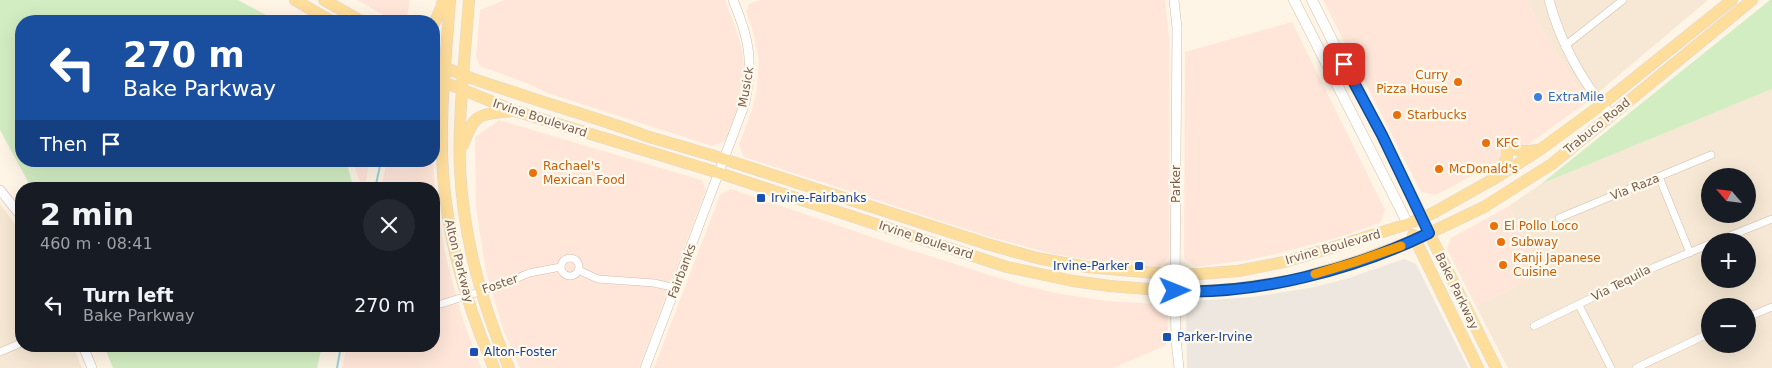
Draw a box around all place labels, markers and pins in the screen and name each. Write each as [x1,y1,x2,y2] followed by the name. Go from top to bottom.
[1323,43,1365,85] pin
[1376,68,1448,96] place label: Curry Pizza House
[1452,76,1464,88] marker: Curry Pizza House
[1548,90,1604,104] place label: ExtraMile
[1532,91,1544,103] marker: ExtraMile
[1407,108,1467,122] place label: Starbucks
[1391,109,1403,121] marker: Starbucks
[1496,136,1519,150] place label: KFC
[1480,137,1492,149] marker: KFC
[543,159,625,187] place label: Rachael's Mexican Food
[1449,162,1518,176] place label: McDonald's
[1433,163,1445,175] marker: McDonald's
[527,167,539,179] marker: Rachael's Mexican Food
[771,191,866,205] place label: Irvine-Fairbanks
[755,192,767,204] marker: Irvine-Fairbanks
[1504,219,1578,233] place label: El Pollo Loco
[1488,220,1500,232] marker: El Pollo Loco
[1511,235,1558,249] place label: Subway
[1495,236,1507,248] marker: Subway
[1513,251,1601,279] place label: Kanji Japanese Cuisine
[1053,259,1129,273] place label: Irvine-Parker
[1497,259,1509,271] marker: Kanji Japanese Cuisine
[1133,260,1145,272] marker: Irvine-Parker
[1177,330,1252,344] place label: Parker-Irvine
[1161,331,1173,343] marker: Parker-Irvine
[484,345,557,359] place label: Alton-Foster
[468,346,480,358] marker: Alton-Foster

